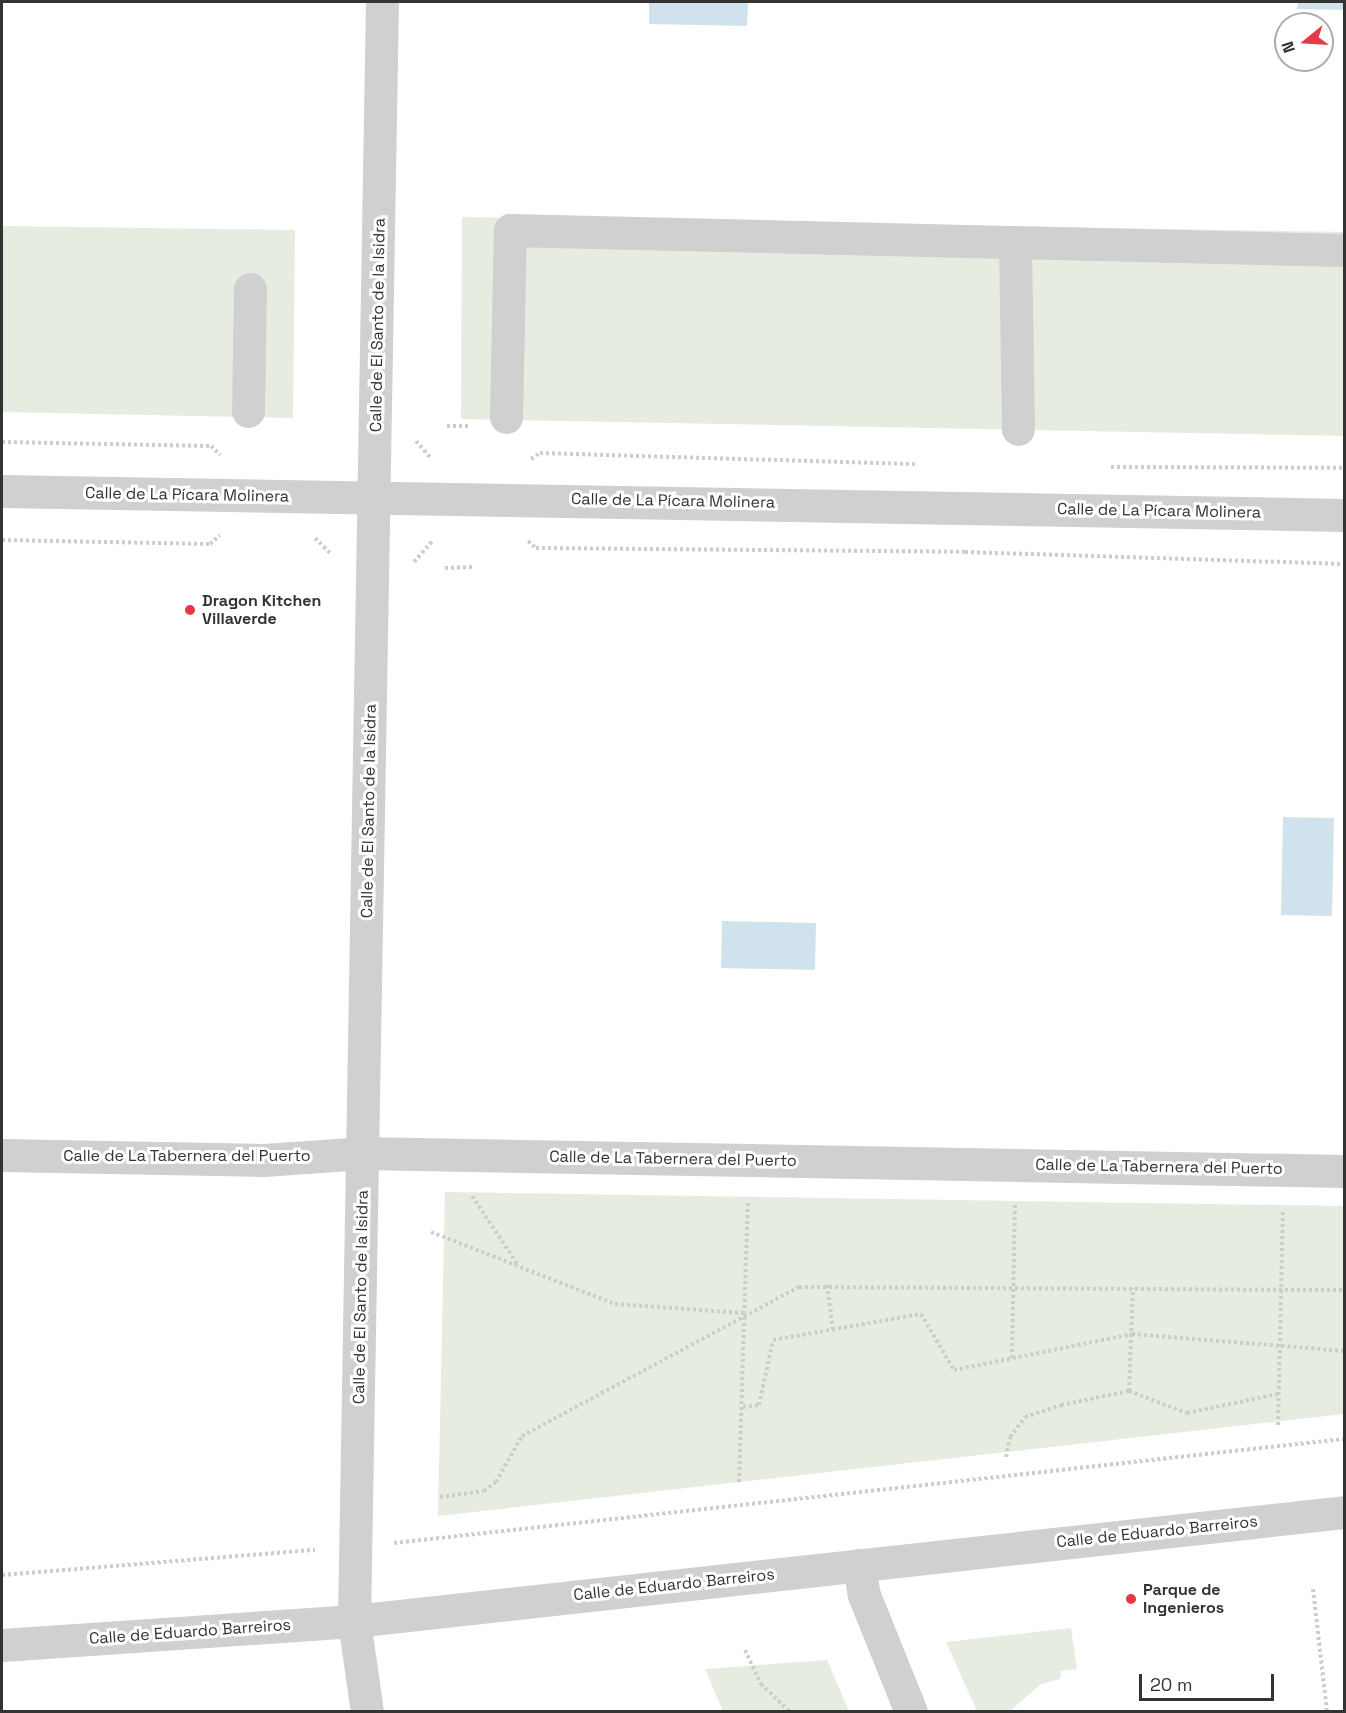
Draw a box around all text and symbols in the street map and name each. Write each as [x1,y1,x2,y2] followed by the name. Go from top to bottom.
[1274,12,1334,72] north arrow
[1277,39,1300,55] text: N
[367,218,389,432] street label: Calle de El Santo de la Isidra
[85,484,289,506] street label: Calle de La Pícara Molinera
[571,490,775,512] street label: Calle de La Pícara Molinera
[1057,500,1261,522] street label: Calle de La Pícara Molinera
[202,591,321,629] place label: Dragon Kitchen Villaverde
[183,603,197,617] marker: Dragon Kitchen Villaverde
[358,704,380,918] street label: Calle de El Santo de la Isidra
[63,1146,311,1166] street label: Calle de La Tabernera del Puerto
[549,1147,797,1171] street label: Calle de La Tabernera del Puerto
[1035,1155,1283,1179] street label: Calle de La Tabernera del Puerto
[350,1190,372,1404] street label: Calle de El Santo de la Isidra
[1055,1512,1259,1552] street label: Calle de Eduardo Barreiros
[572,1565,776,1605] street label: Calle de Eduardo Barreiros
[1143,1580,1224,1618] place label: Parque de Ingenieros
[1124,1592,1138,1606] marker: Parque de Ingenieros
[89,1615,291,1649] street label: Calle de Eduardo Barreiros
[1142,1662,1277,1700] scale bar
[1150,1673,1193,1696] text: 20 m

